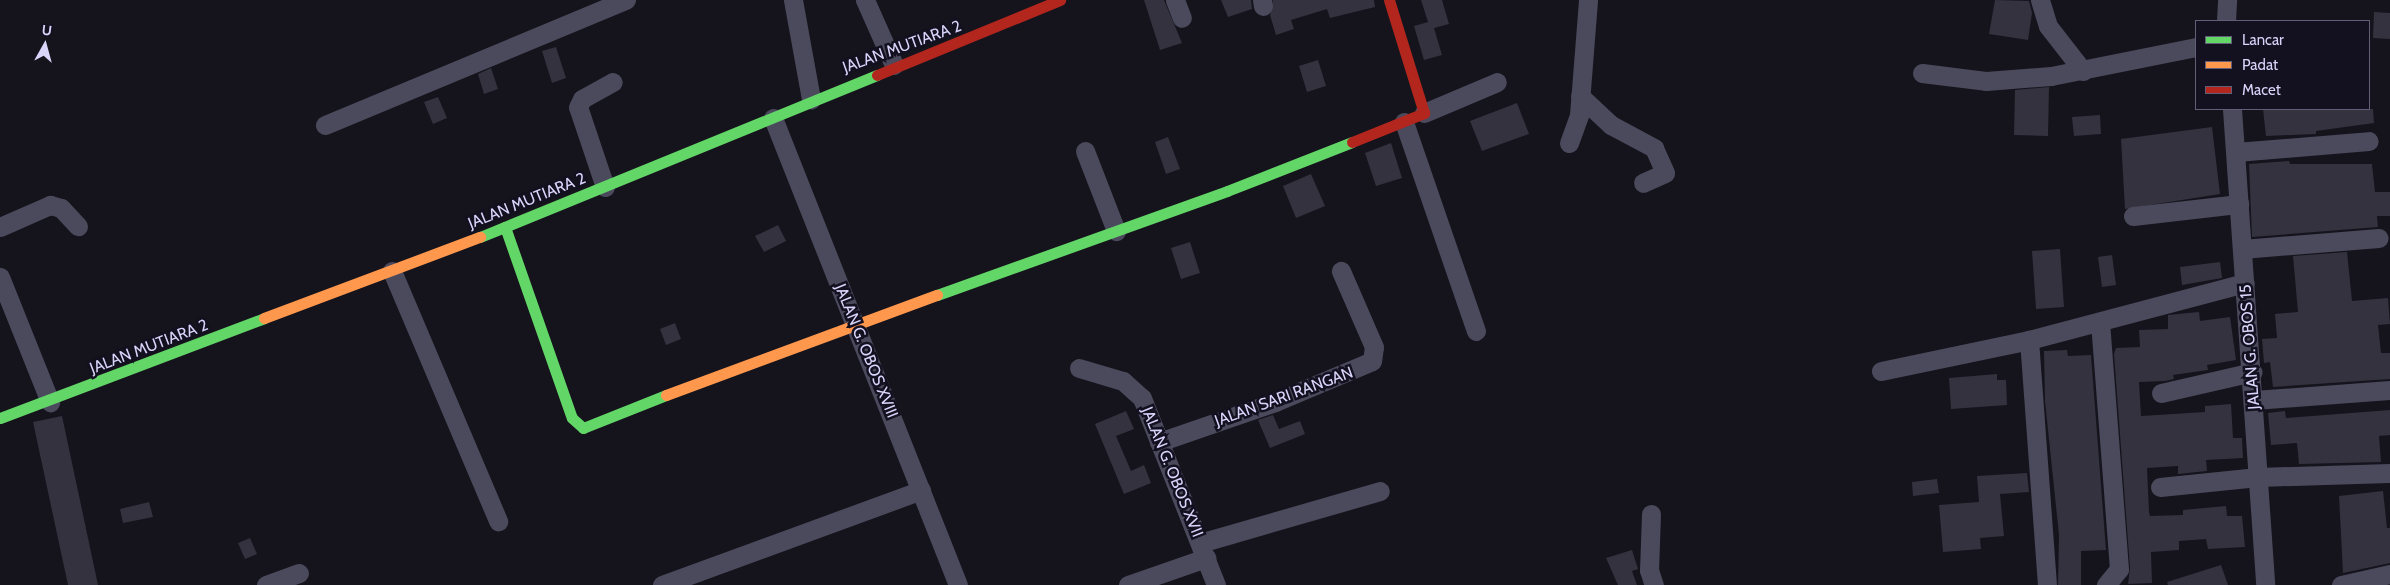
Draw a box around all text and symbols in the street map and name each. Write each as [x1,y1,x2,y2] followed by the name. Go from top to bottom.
[840,17,964,77] street label: JALAN MUTIARA 2
[20,20,70,70] north arrow
[2195,20,2370,110] legend
[41,21,53,40] text: U
[2242,31,2284,49] text: Lancar
[2242,56,2278,74] text: Padat
[2242,81,2281,99] text: Macet
[465,169,589,233] street label: JALAN MUTIARA 2
[830,281,902,421] street label: JALAN G. OBOS XVIII
[2236,284,2264,410] street label: JALAN G. OBOS 15
[87,316,211,378] street label: JALAN MUTIARA 2
[1212,363,1356,431] street label: JALAN SARI RANGAN
[1137,404,1207,540] street label: JALAN G. OBOS XVII

